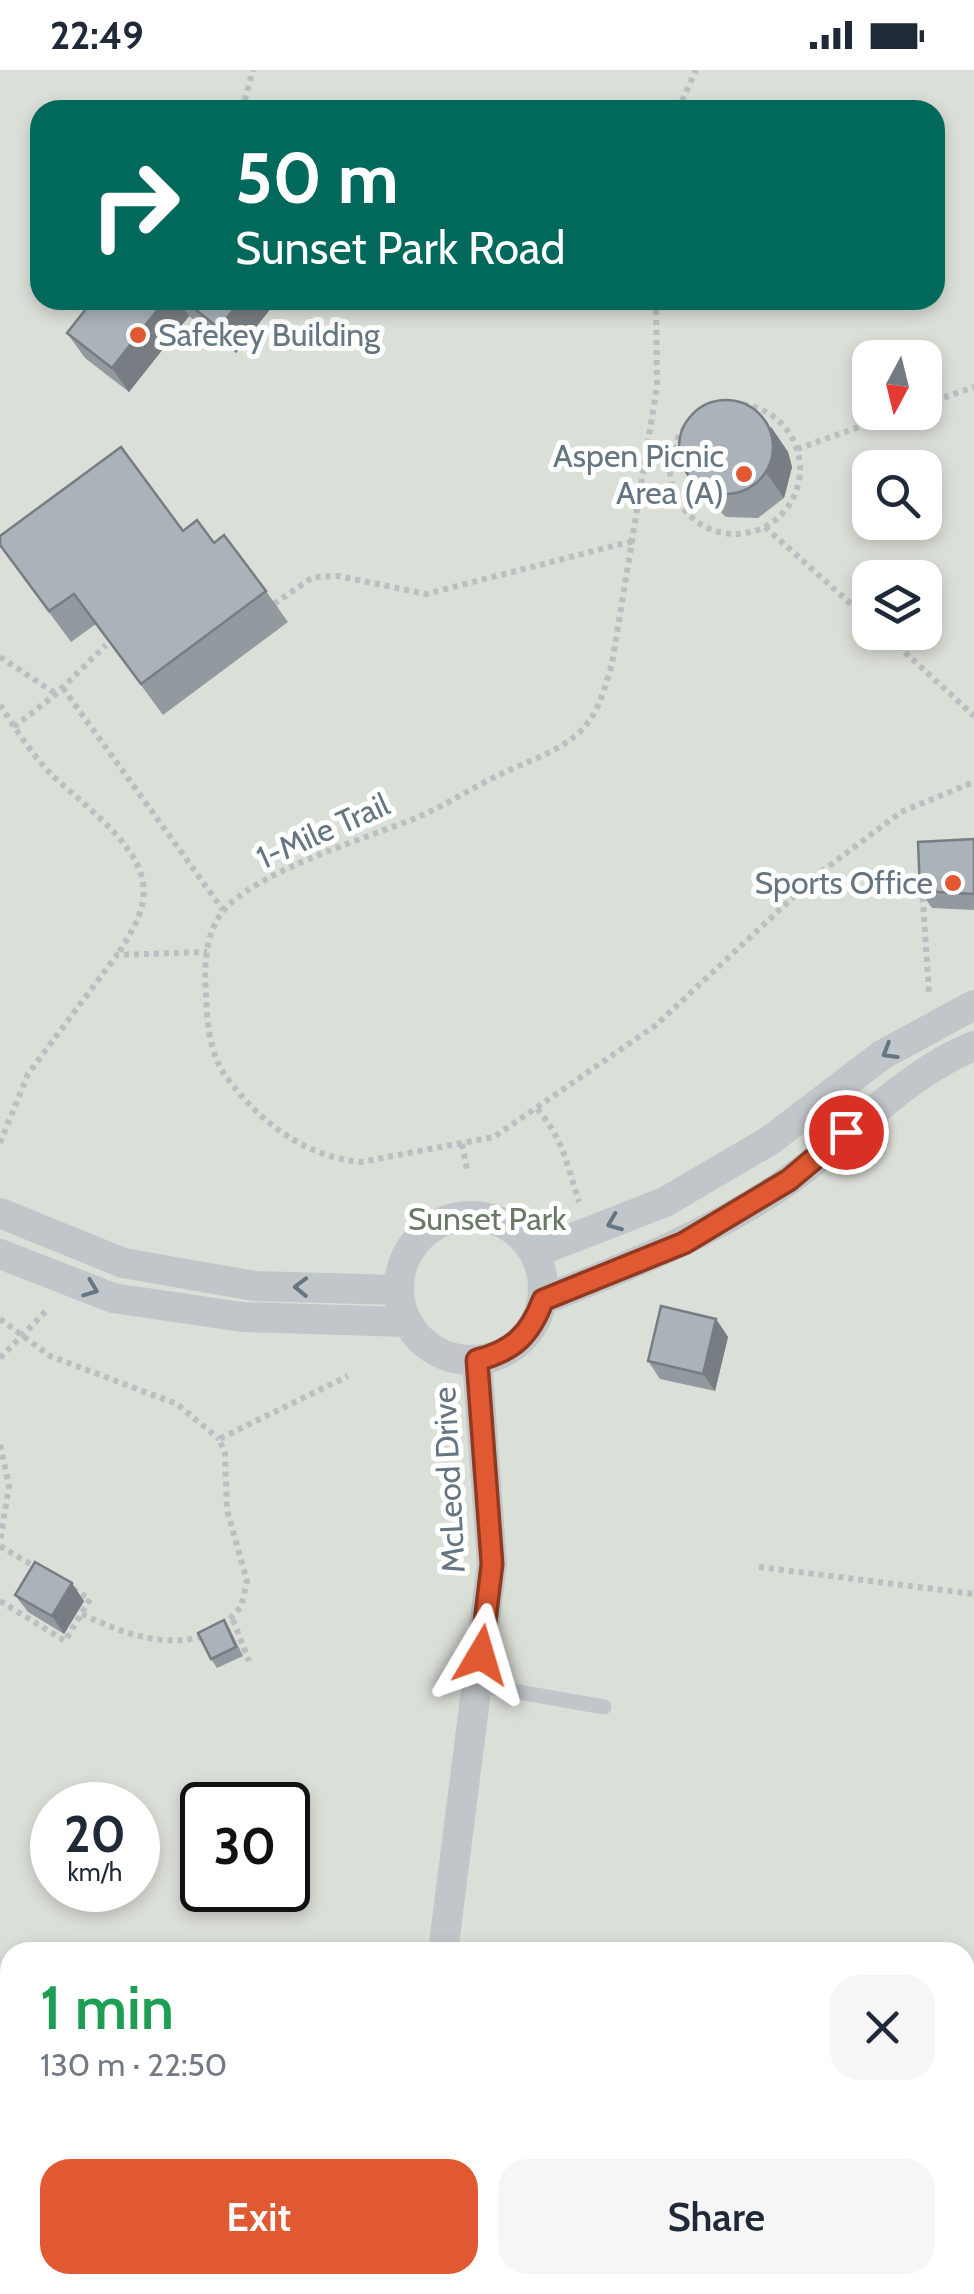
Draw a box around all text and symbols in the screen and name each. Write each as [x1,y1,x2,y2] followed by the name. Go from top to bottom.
[50,12,144,59] text: 22:49
[235,135,399,221] text: 50 m
[70,140,200,270] icon: right
[235,221,566,275] text: Sunset Park Road
[158,315,381,354] place label: Safekey Building
[127,324,149,346] marker: Safekey Building
[852,340,942,430] north arrow
[852,340,942,650] map controls
[553,436,724,512] place label: Aspen Picnic Area (A)
[852,450,942,540] button: search
[733,463,755,485] marker: Aspen Picnic Area (A)
[852,560,942,650] button: layers
[250,784,396,877] street label: 1-Mile Trail
[755,863,933,902] place label: Sports Office
[942,872,964,894] marker: Sports Office
[882,1040,900,1059] one-way arrow
[804,1090,889,1175] pin
[819,1105,874,1160] icon: arrive
[408,1199,567,1238] park label: Sunset Park
[606,1211,624,1231] one-way arrow
[81,1277,99,1297] one-way arrow
[292,1277,308,1298] one-way arrow
[424,1386,473,1574] street label: McLeod Drive
[429,1603,533,1707] position arrow
[180,1782,310,1912] speed limit sign: 30
[64,1804,126,1865] text: 20
[68,1857,122,1887] text: km/h
[40,1971,174,2044] text: 1 min
[830,1975,935,2080] button: close
[40,2045,227,2084] text: 130 m · 22:50
[40,2159,478,2274] button: Exit
[498,2159,935,2274] button: Share

